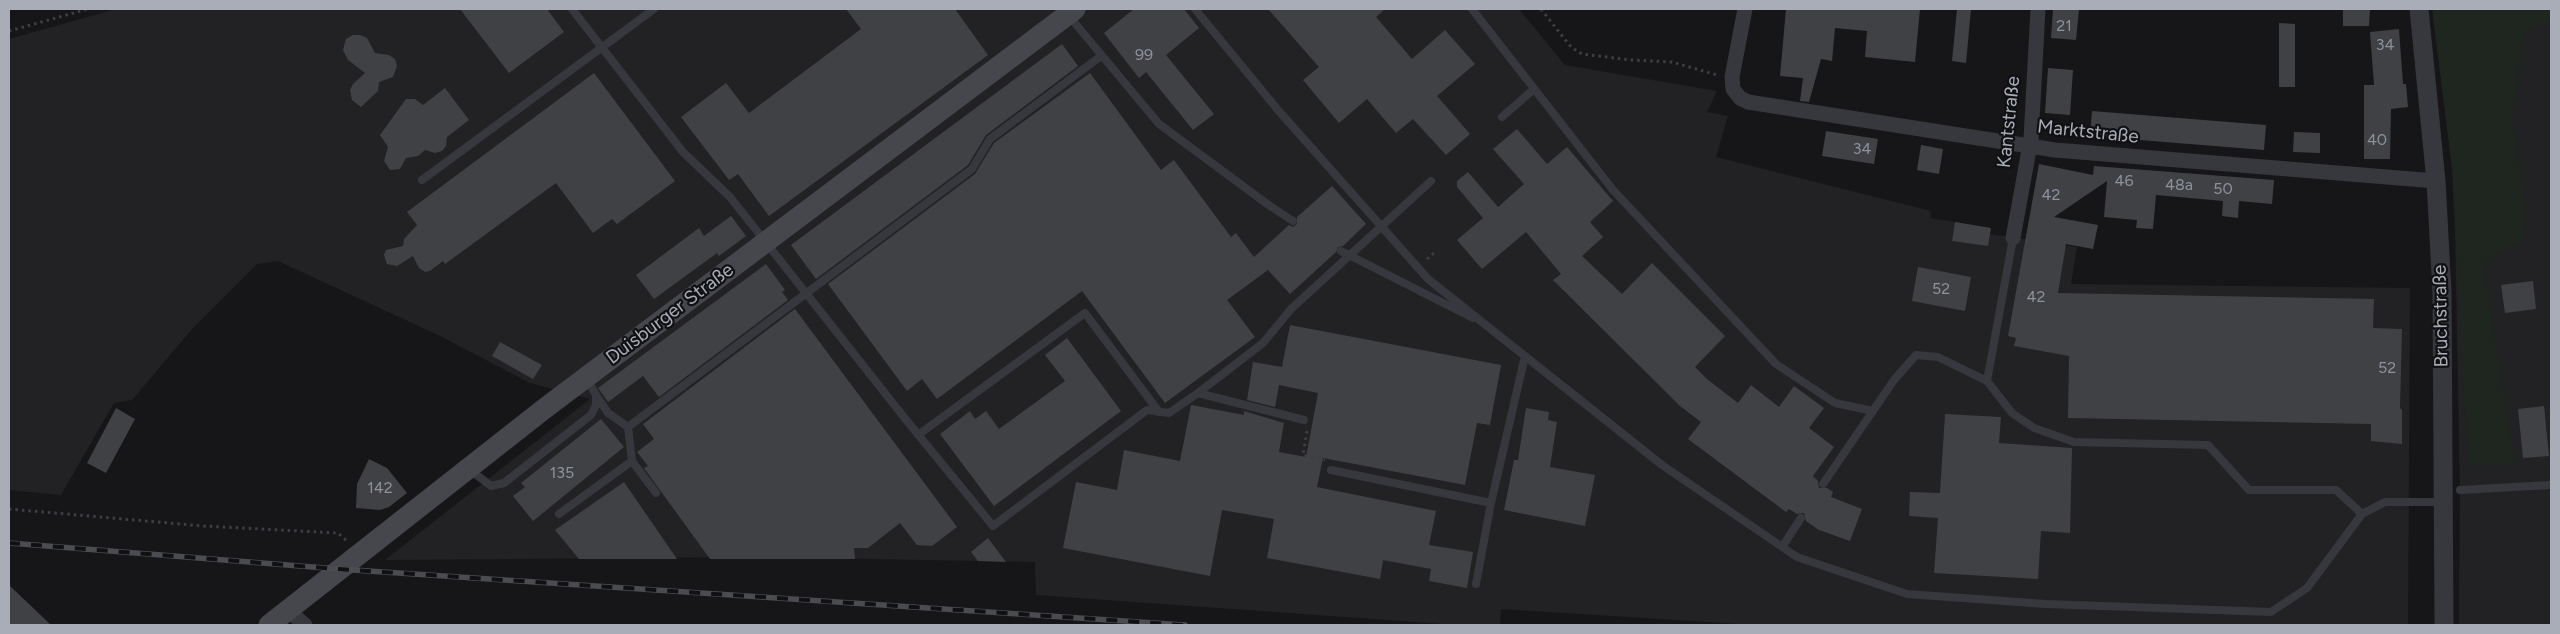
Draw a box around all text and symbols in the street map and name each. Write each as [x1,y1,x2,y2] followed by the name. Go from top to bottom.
[2056,16,2072,36] house number: 21
[2376,35,2394,55] house number: 34
[1135,45,1153,65] house number: 99
[1993,75,2025,169] street label: Kantstraße
[2036,115,2140,149] street label: Marktstraße
[2367,130,2387,150] house number: 40
[1853,139,1871,159] house number: 34
[2115,171,2133,191] house number: 46
[2165,175,2193,195] house number: 48a
[2213,179,2233,199] house number: 50
[2042,185,2060,205] house number: 42
[602,259,738,369] street label: Duisburger Straße
[2429,264,2453,368] street label: Bruchstraße
[1932,279,1950,299] house number: 52
[2027,287,2045,307] house number: 42
[2378,358,2396,378] house number: 52
[550,463,574,483] house number: 135
[367,478,393,498] house number: 142

